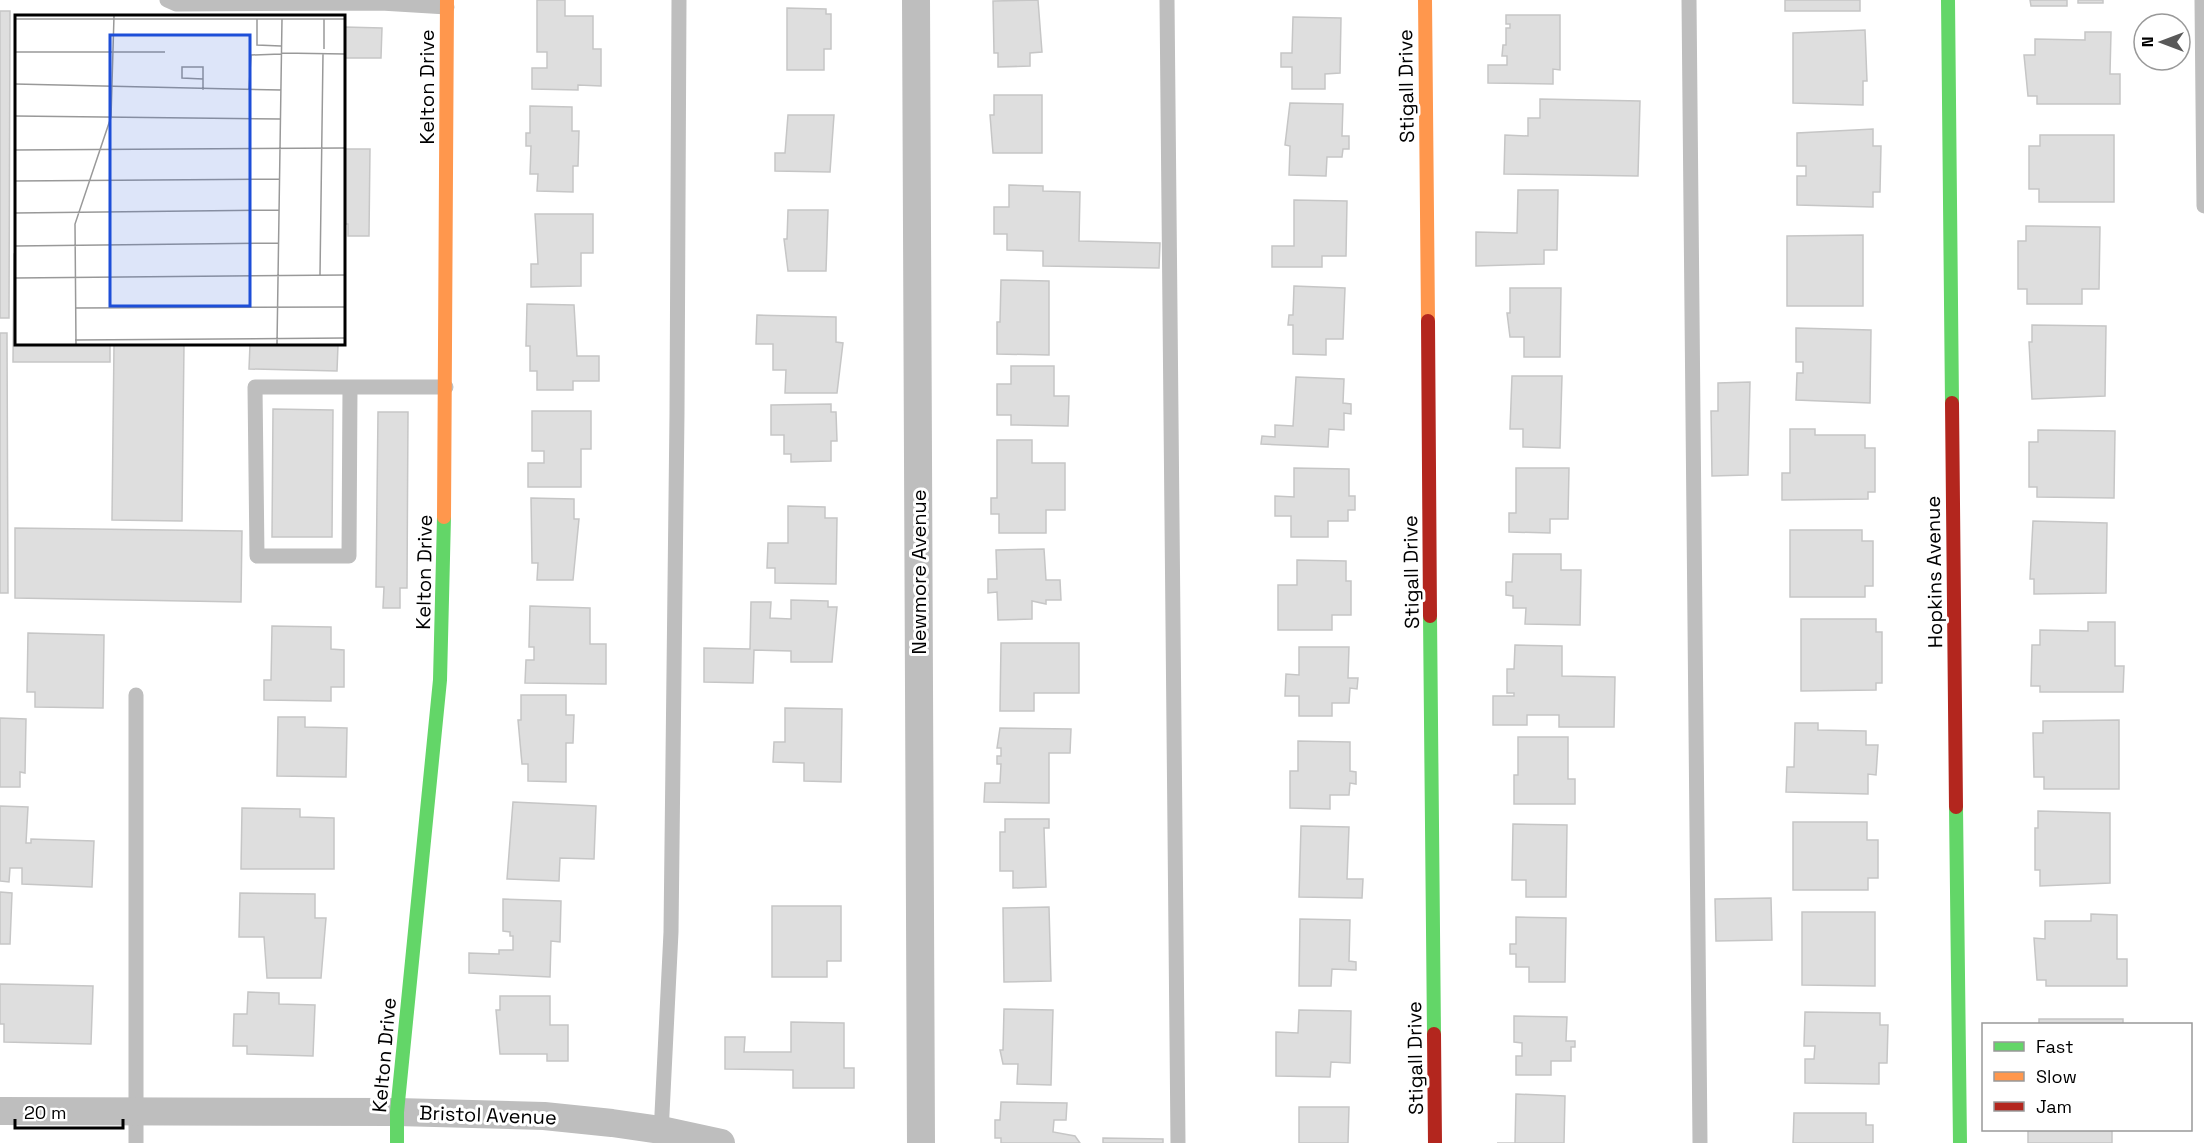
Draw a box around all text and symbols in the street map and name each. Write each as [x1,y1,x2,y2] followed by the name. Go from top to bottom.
[2132,12,2192,72] north arrow
[15,15,345,345] inset map
[414,29,440,145] street label: Kelton Drive
[1392,29,1420,143] street label: Stigall Drive
[2137,37,2158,47] text: N
[906,489,932,655] street label: Newmore Avenue
[1920,496,1948,648] street label: Hopkins Avenue
[410,514,438,630] street label: Kelton Drive
[1397,515,1425,629] street label: Stigall Drive
[366,997,402,1113] street label: Kelton Drive
[1401,1001,1429,1115] street label: Stigall Drive
[1982,1023,2192,1131] legend
[2036,1035,2073,1058] text: Fast
[2036,1065,2077,1088] text: Slow
[15,1092,123,1130] scale bar
[2036,1095,2072,1118] text: Jam
[419,1100,557,1130] street label: Bristol Avenue
[24,1101,67,1124] text: 20 m

